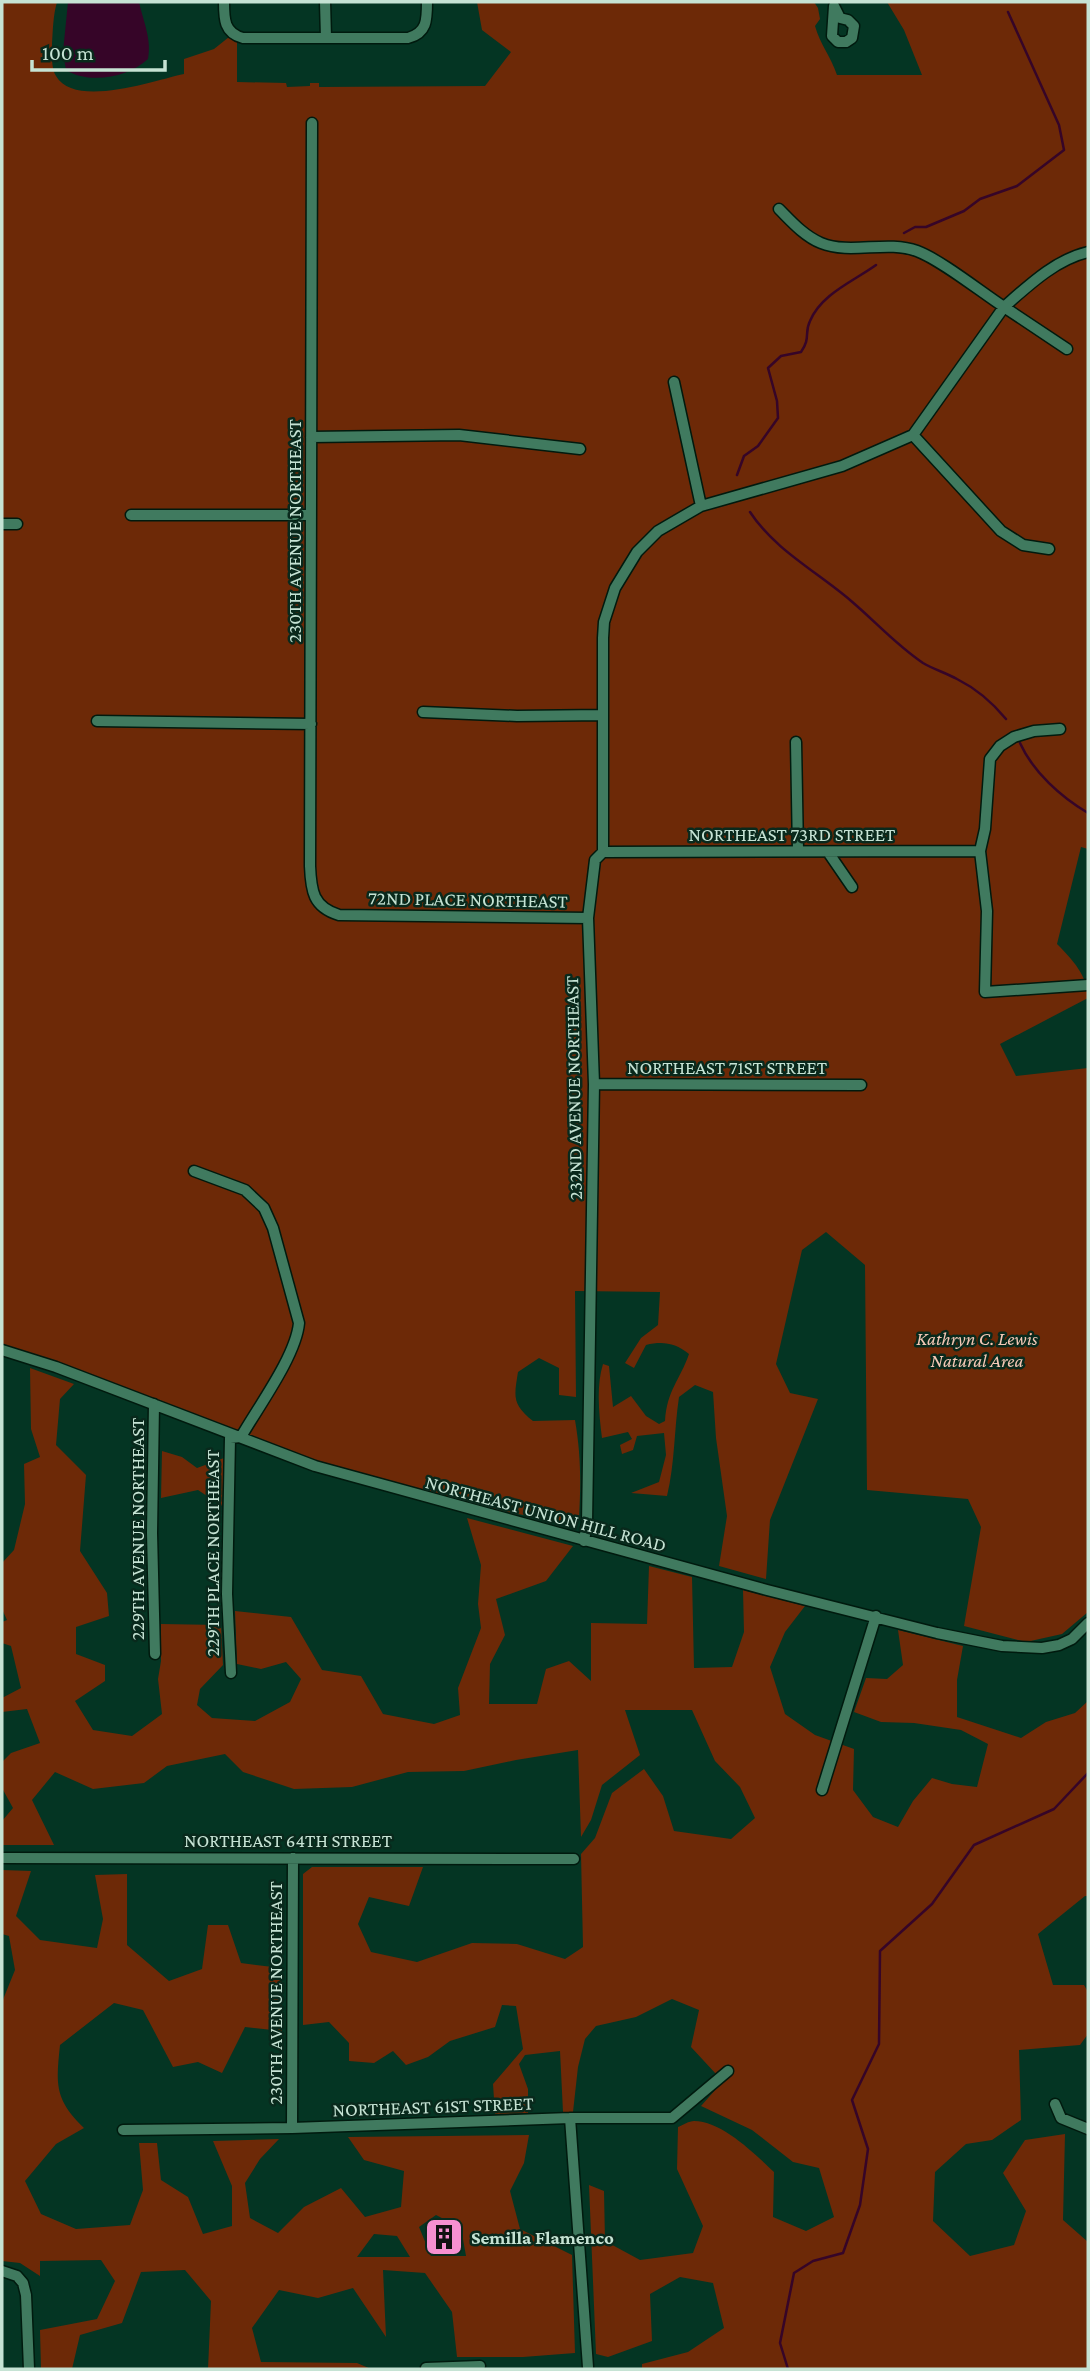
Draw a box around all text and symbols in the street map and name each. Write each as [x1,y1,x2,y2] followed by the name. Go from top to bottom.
[32,28,164,72] scale bar
[42,41,94,65] text: 100 m
[284,419,305,643] street label: 230TH AVENUE NORTHEAST
[689,824,896,845] street label: NORTHEAST 73RD STREET
[368,887,569,912] street label: 72ND PLACE NORTHEAST
[561,975,586,1200] street label: 232ND AVENUE NORTHEAST
[627,1057,828,1078] street label: NORTHEAST 71ST STREET
[916,1328,1038,1371] park label: Kathryn C. Lewis Natural Area
[127,1417,148,1640] street label: 229TH AVENUE NORTHEAST
[202,1449,223,1657] street label: 229TH PLACE NORTHEAST
[423,1471,669,1556] street label: NORTHEAST UNION HILL ROAD
[184,1830,393,1851] street label: NORTHEAST 64TH STREET
[265,1881,286,2105] street label: 230TH AVENUE NORTHEAST
[332,2092,535,2121] street label: NORTHEAST 61ST STREET
[423,2216,465,2258] building icon: Semilla Flamenco
[471,2227,614,2248] place label: Semilla Flamenco

